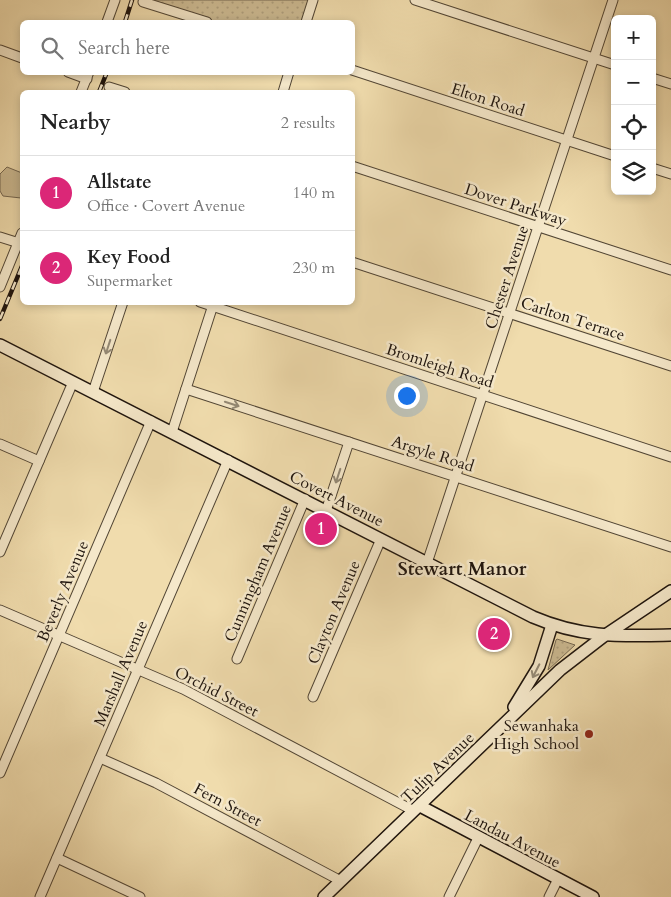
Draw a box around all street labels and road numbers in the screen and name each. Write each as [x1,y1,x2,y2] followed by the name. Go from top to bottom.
[448,78,528,122] street label: Elton Road
[462,178,570,232] street label: Dover Parkway
[480,223,534,332] street label: Chester Avenue
[518,292,628,346] street label: Carlton Terrace
[383,338,497,394] street label: Bromleigh Road
[389,430,477,478] street label: Argyle Road
[286,466,388,532] street label: Covert Avenue
[219,501,297,645] street label: Cunningham Avenue
[32,537,94,645] street label: Beverly Avenue
[302,557,366,668] street label: Clayton Avenue
[89,617,153,730] street label: Marshall Avenue
[171,661,262,722] street label: Orchid Street
[396,727,479,808] street label: Tulip Avenue
[190,778,265,832] street label: Fern Street
[461,804,565,873] street label: Landau Avenue

